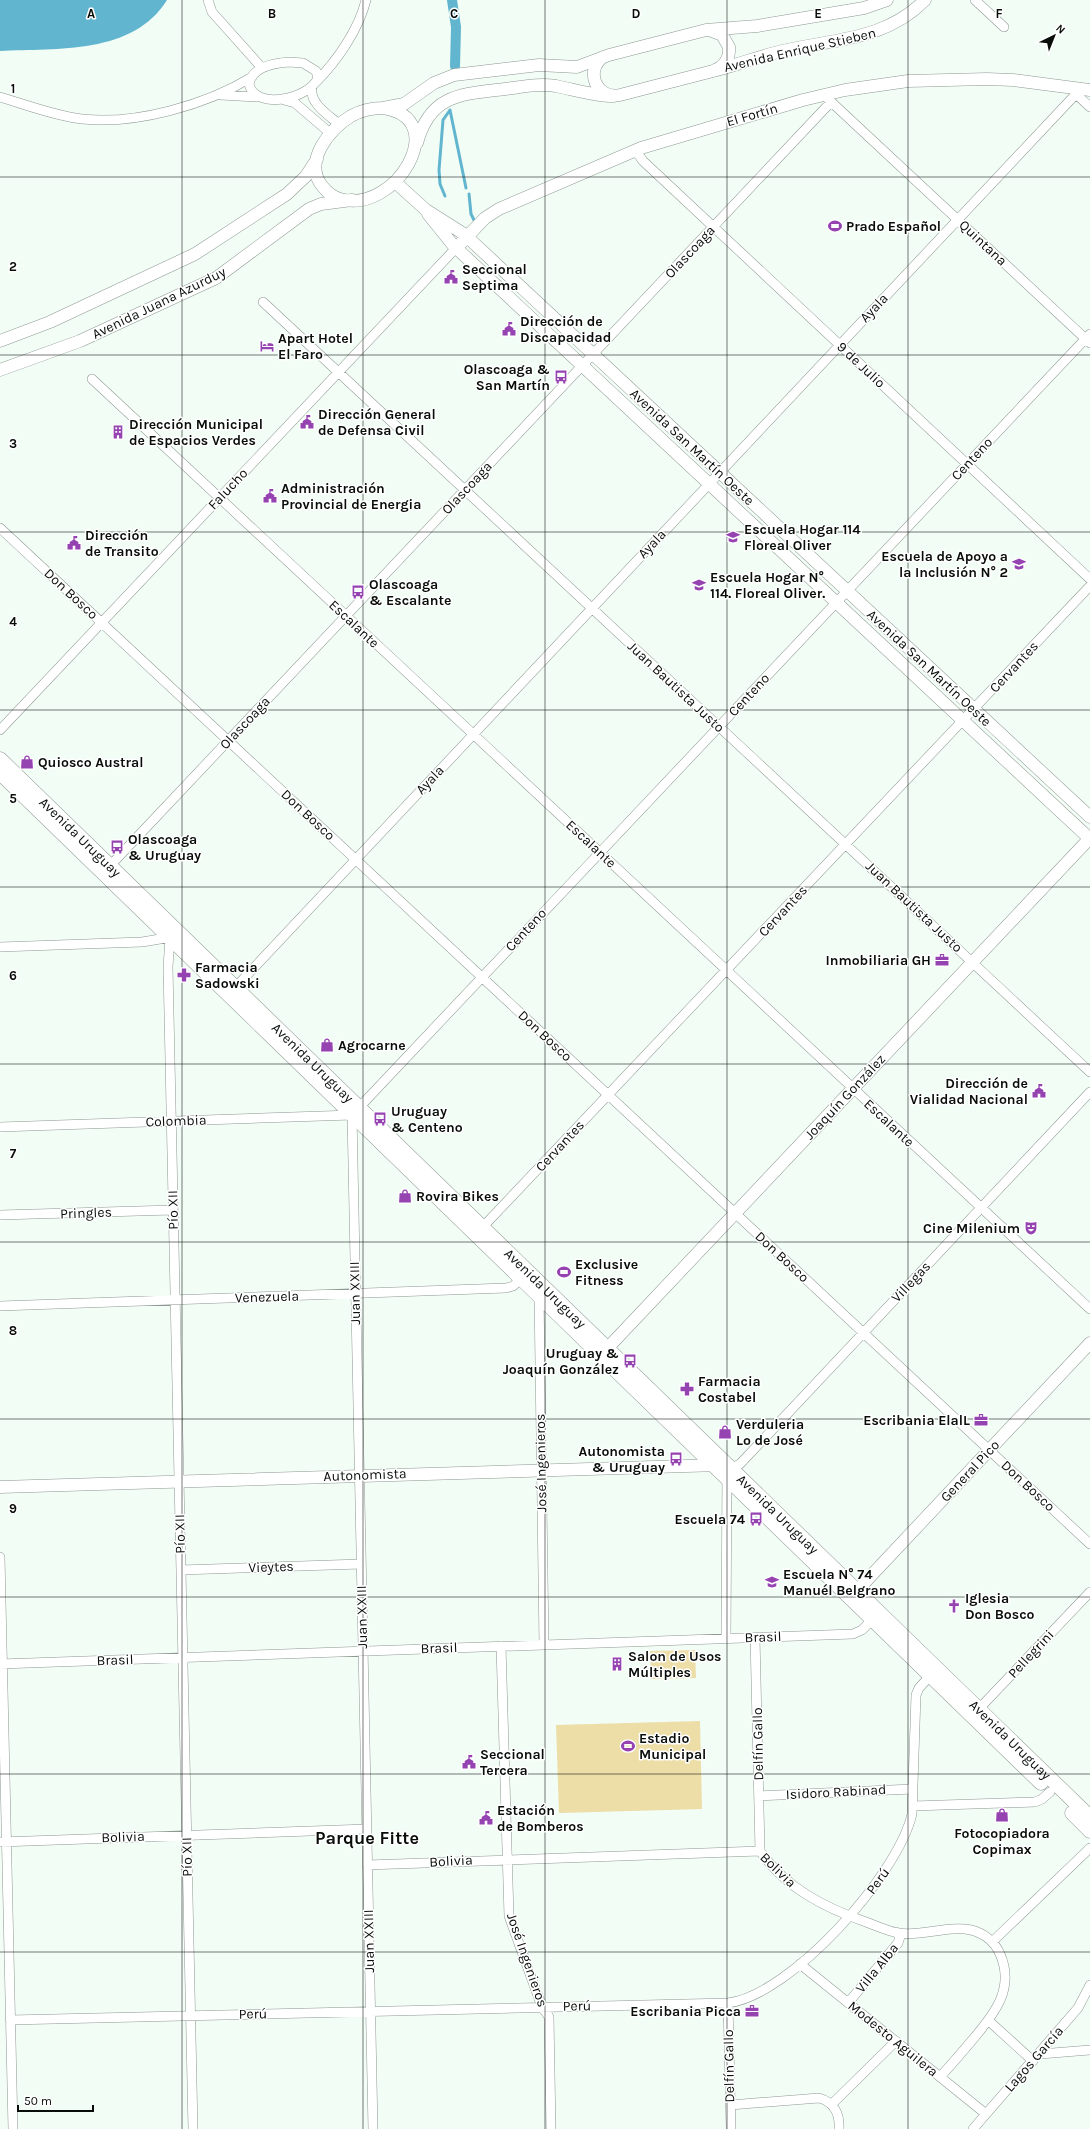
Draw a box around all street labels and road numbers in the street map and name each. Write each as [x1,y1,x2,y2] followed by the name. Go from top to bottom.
[722,24,878,76] street label: Avenida Enrique Stieben
[724,100,780,130] street label: El Fortín
[955,217,1011,269] street label: Quintana
[661,222,719,282] street label: Olascoaga
[89,263,229,343] street label: Avenida Juana Azurduy
[856,290,892,326] street label: Ayala
[833,338,889,392] street label: 9 de Julio
[626,385,758,509] street label: Avenida San Martín Oeste
[948,434,996,484] street label: Centeno
[438,458,496,518] street label: Olascoaga
[205,465,251,513] street label: Falucho
[634,526,670,562] street label: Ayala
[41,565,101,623] street label: Don Bosco
[325,596,383,652] street label: Escalante
[863,606,995,730] street label: Avenida San Martín Oeste
[624,638,728,736] street label: Juan Bautista Justo
[986,638,1042,696] street label: Cervantes
[725,670,773,720] street label: Centeno
[216,693,274,753] street label: Olascoaga
[412,762,448,798] street label: Ayala
[278,786,338,844] street label: Don Bosco
[36,794,125,881] street label: Avenida Uruguay
[562,816,620,872] street label: Escalante
[862,858,966,956] street label: Juan Bautista Justo
[755,882,811,940] street label: Cervantes
[502,905,550,955] street label: Centeno
[515,1007,575,1065] street label: Don Bosco
[268,1019,358,1106] street label: Avenida Uruguay
[801,1051,889,1143] street label: Joaquín González
[860,1095,918,1151] street label: Escalante
[145,1111,207,1131] street label: Colombia
[532,1117,588,1175] street label: Cervantes
[164,1190,182,1230] street label: Pío XII
[60,1204,112,1222] street label: Pringles
[752,1228,812,1286] street label: Don Bosco
[501,1245,590,1332] street label: Avenida Uruguay
[888,1258,934,1306] street label: Villegas
[346,1261,364,1325] street label: Juan XXIII
[235,1287,299,1307] street label: Venezuela
[532,1414,550,1512] street label: José Ingenieros
[937,1436,1003,1506] street label: General Pico
[998,1457,1058,1515] street label: Don Bosco
[323,1465,407,1485] street label: Autonomista
[733,1471,823,1558] street label: Avenida Uruguay
[171,1514,189,1554] street label: Pío XII
[248,1558,294,1576] street label: Vieytes
[353,1585,371,1649] street label: Juan XXIII
[1004,1626,1058,1682] street label: Pellegrini
[744,1628,782,1646] street label: Brasil
[420,1639,458,1657] street label: Brasil
[96,1651,134,1669] street label: Brasil
[966,1696,1055,1783] street label: Avenida Uruguay
[749,1707,767,1781] street label: Delfín Gallo
[785,1781,887,1803] street label: Isidoro Rabinad
[101,1828,145,1846] street label: Bolivia
[178,1837,196,1877] street label: Pío XII
[757,1849,799,1891] street label: Bolivia
[429,1851,473,1871] street label: Bolivia
[863,1864,893,1898] street label: Perú
[360,1909,378,1973] street label: Juan XXIII
[503,1911,551,2009] street label: José Ingenieros
[852,1940,902,1996] street label: Villa Alba
[563,1997,591,2015] street label: Perú
[844,1997,942,2081] street label: Modesto Aguilera
[239,2005,267,2023] street label: Perú
[1001,2023,1067,2095] street label: Lagos García
[720,2029,738,2103] street label: Delfín Gallo

